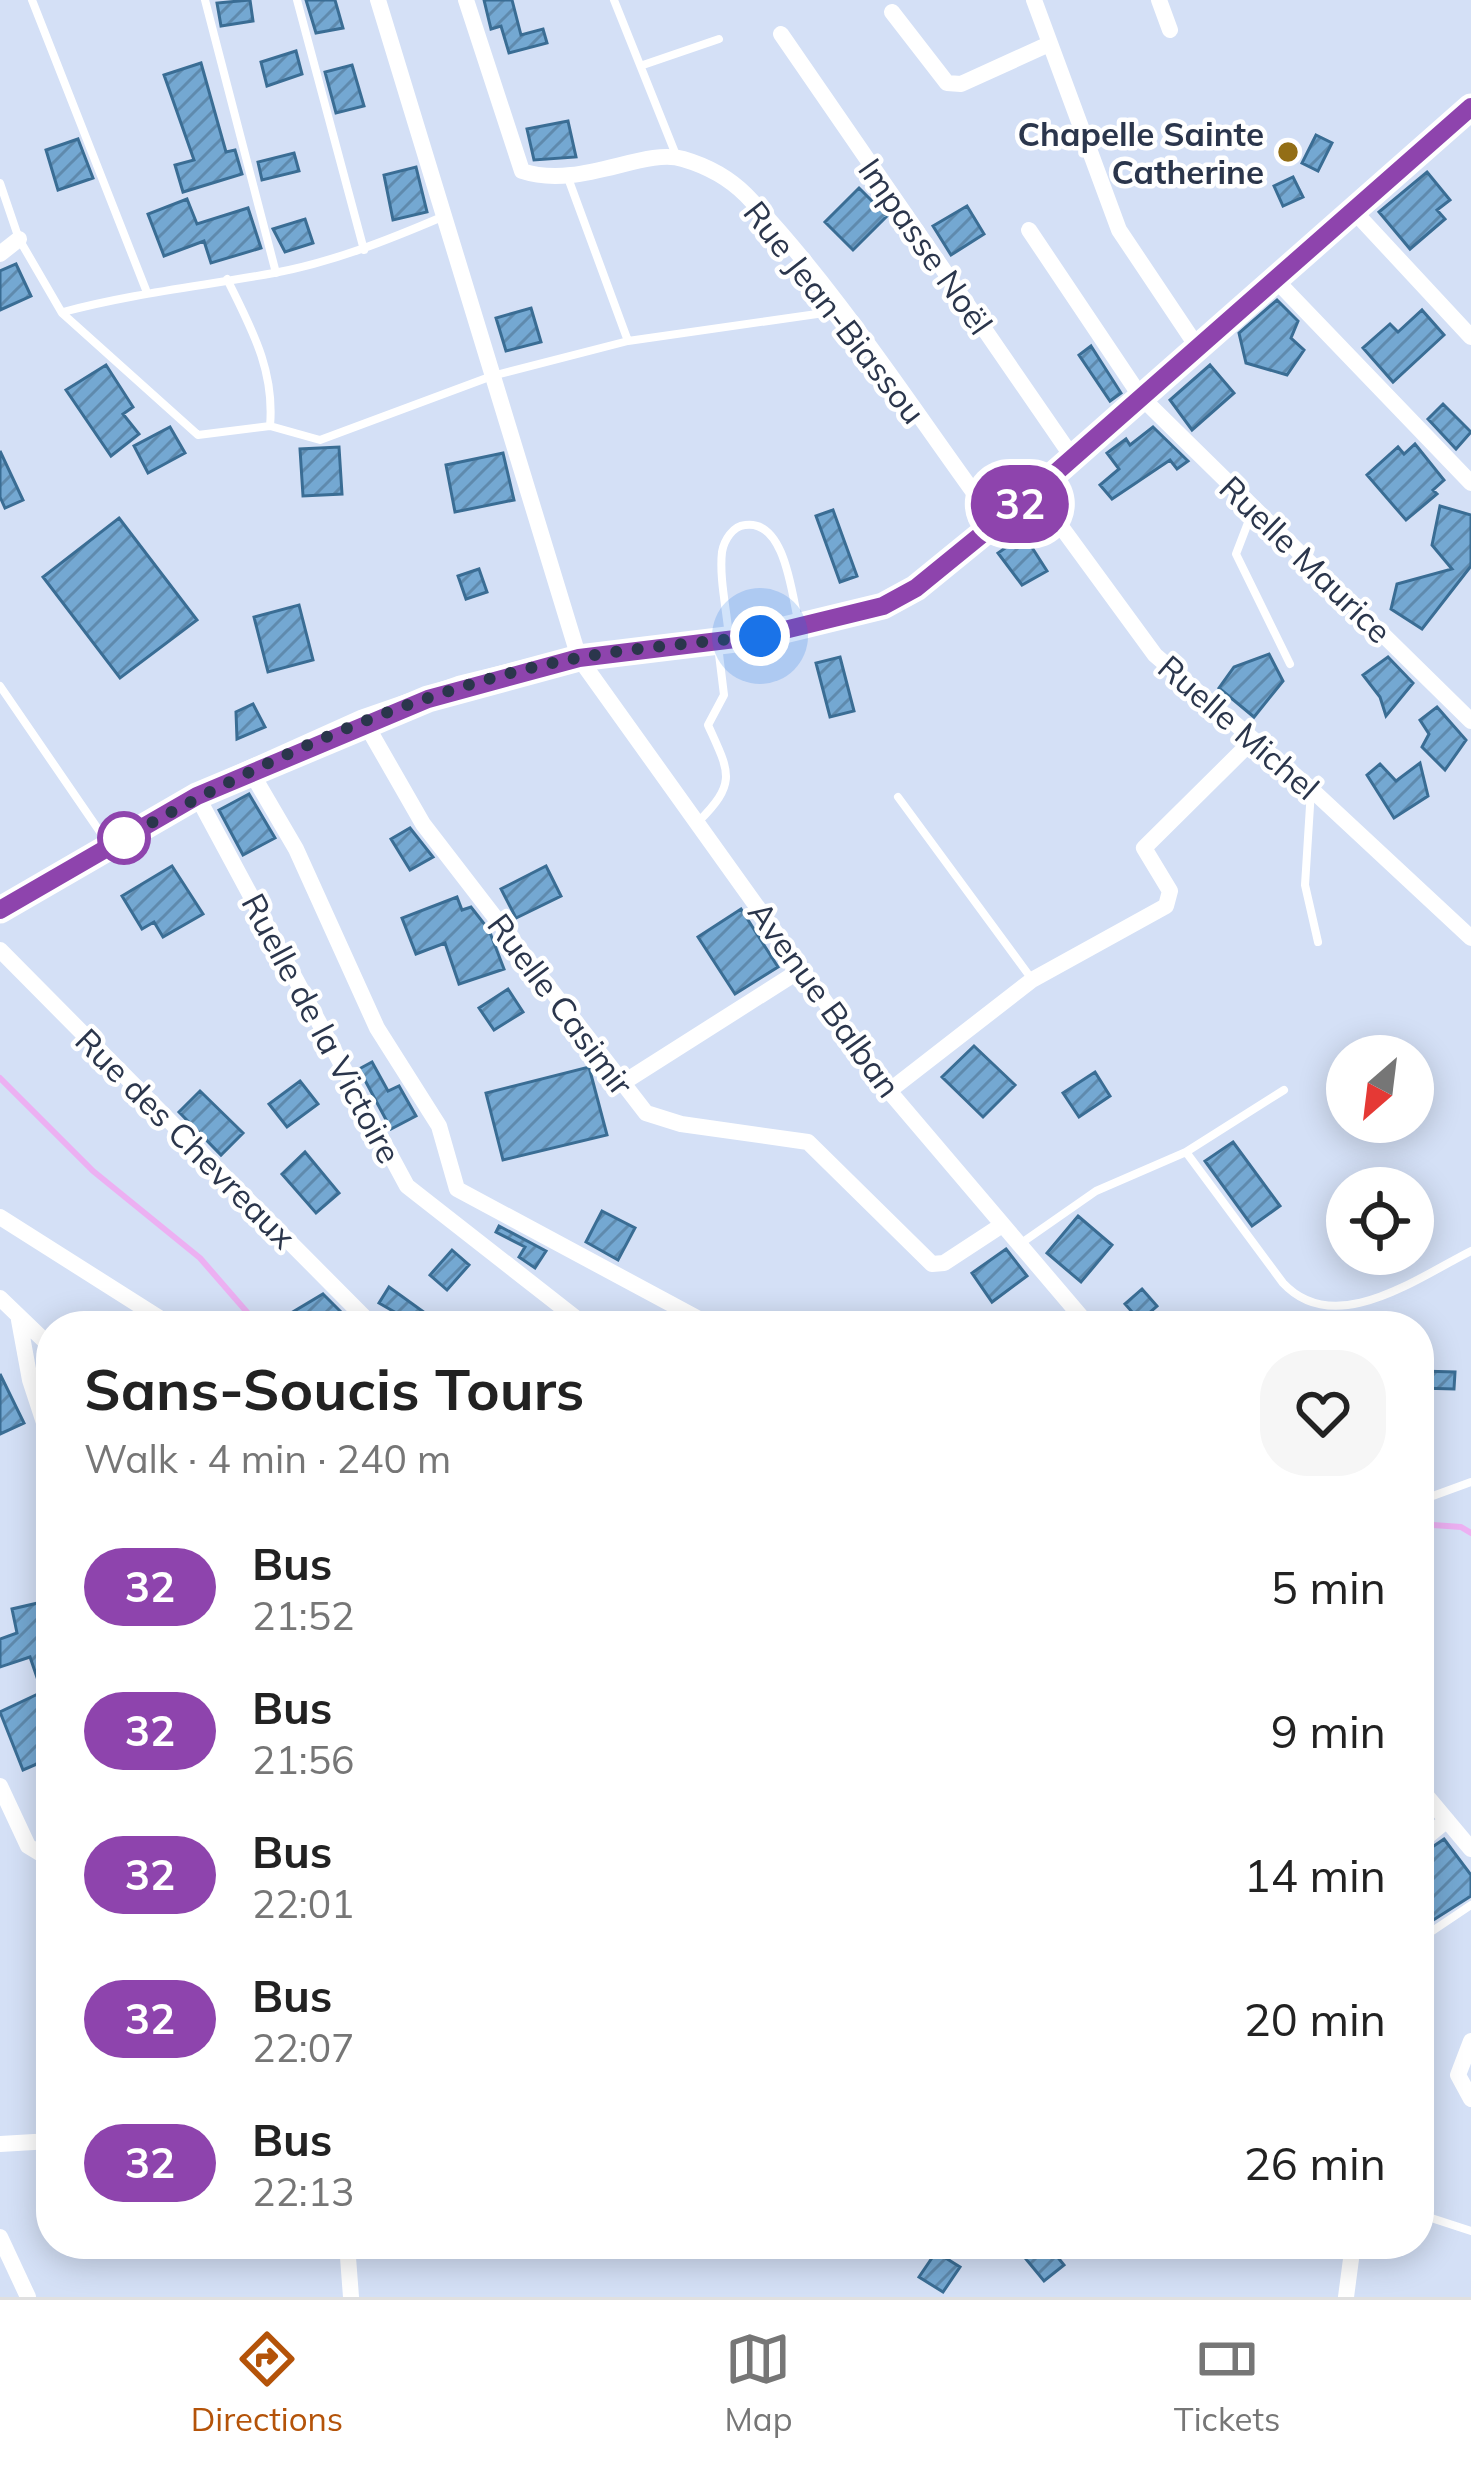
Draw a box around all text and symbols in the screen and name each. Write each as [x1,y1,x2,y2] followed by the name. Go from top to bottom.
[1017,113,1264,192] place label: Chapelle Sainte Catherine
[1275,139,1301,165] marker: Chapelle Sainte Catherine
[850,150,1002,342] street label: Impasse Noël
[735,193,935,431] street label: Rue Jean-Biassou
[966,465,1074,543] line badge: 32
[1212,467,1400,651] street label: Ruelle Maurice
[995,477,1045,530] text: 32
[730,606,790,666] your location
[1150,646,1328,808] street label: Ruelle Michel
[99,813,149,863] unlabelled marker
[234,886,410,1170] street label: Ruelle de la Victoire
[740,893,910,1105] street label: Avenue Balban
[479,905,643,1103] street label: Ruelle Casimir
[67,1019,305,1257] street label: Rue des Chevreaux
[1326,1035,1434,1143] north arrow
[1326,1035,1434,1275] map controls
[1326,1167,1434,1275] button: locate
[1260,1350,1386,1476] button: heart
[84,1353,584,1424] text: Sans-Soucis Tours
[84,1434,451,1483] text: Walk · 4 min · 240 m
[252,1535,332,1591] text: Bus
[1271,1559,1386,1615] text: 5 min
[125,1560,175,1613] text: 32
[252,1591,355,1640] text: 21:52
[252,1679,332,1735] text: Bus
[1271,1703,1386,1759] text: 9 min
[125,1704,175,1757] text: 32
[252,1735,355,1784] text: 21:56
[252,1823,332,1879] text: Bus
[1244,1847,1386,1903] text: 14 min
[125,1848,175,1901] text: 32
[252,1879,355,1928] text: 22:01
[252,1967,332,2023] text: Bus
[1244,1991,1386,2047] text: 20 min
[125,1992,175,2045] text: 32
[252,2023,355,2072] text: 22:07
[252,2111,332,2167] text: Bus
[1244,2135,1386,2191] text: 26 min
[125,2136,175,2189] text: 32
[252,2167,355,2216] text: 22:13
[191,2326,343,2439] tab: Directions
[725,2326,792,2439] tab: Map
[1174,2326,1280,2439] tab: Tickets

